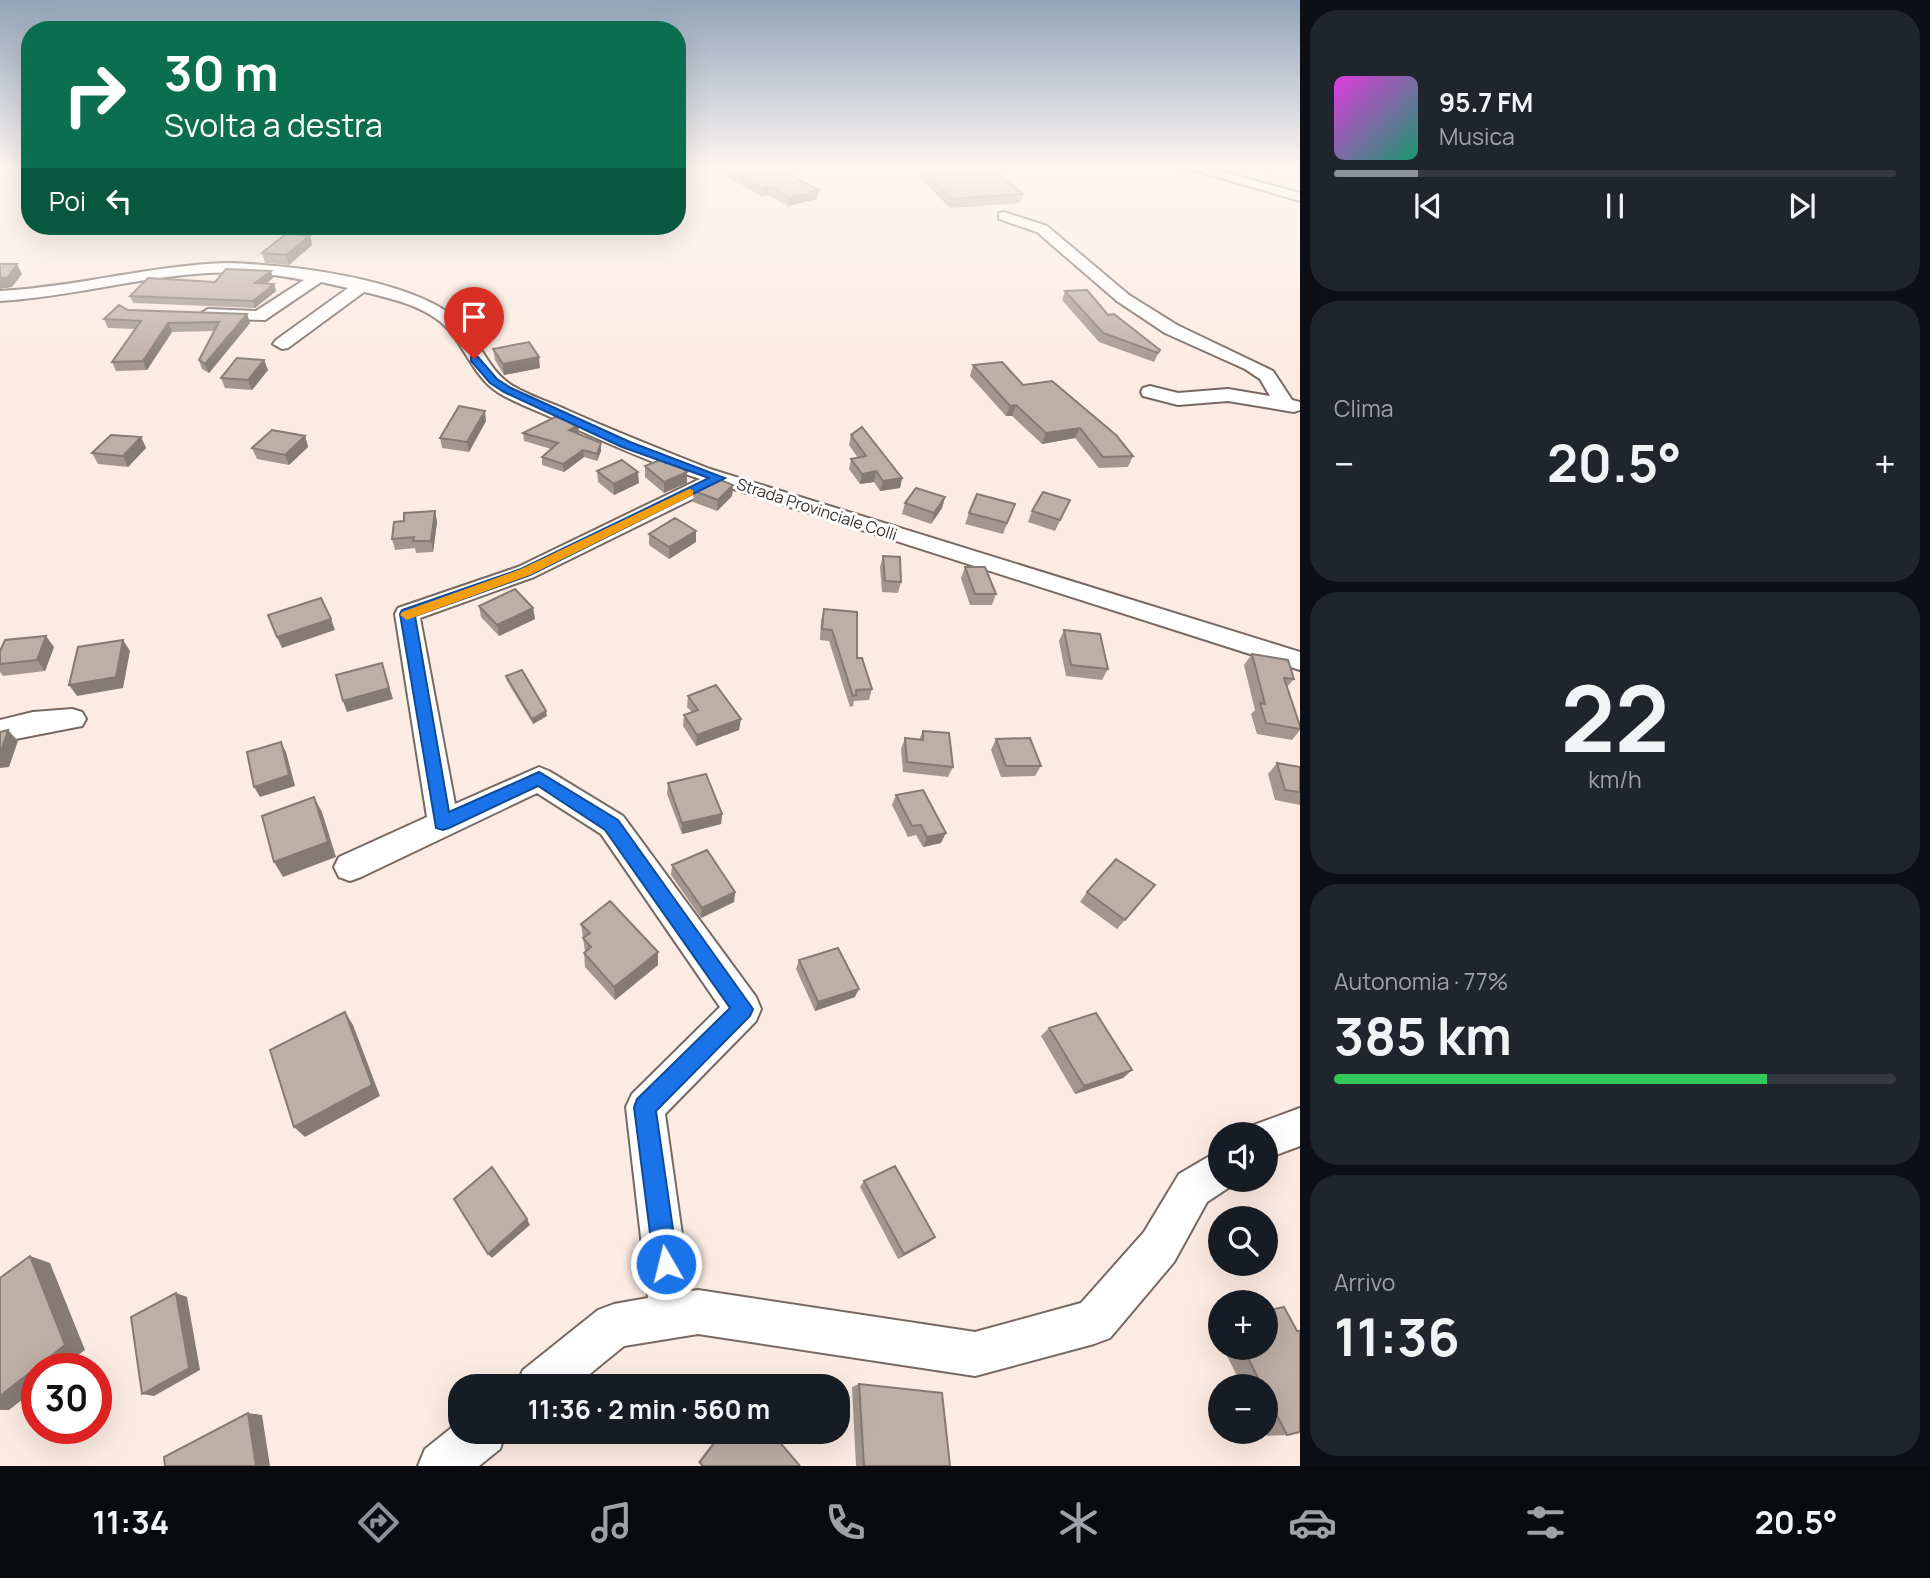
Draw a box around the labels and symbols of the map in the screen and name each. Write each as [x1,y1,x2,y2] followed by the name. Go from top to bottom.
[444,287,504,359] pin
[734,473,900,545] street label: Strada Provinciale Colli
[629,1227,703,1301] position arrow
[21,1353,112,1444] speed limit sign: 30

